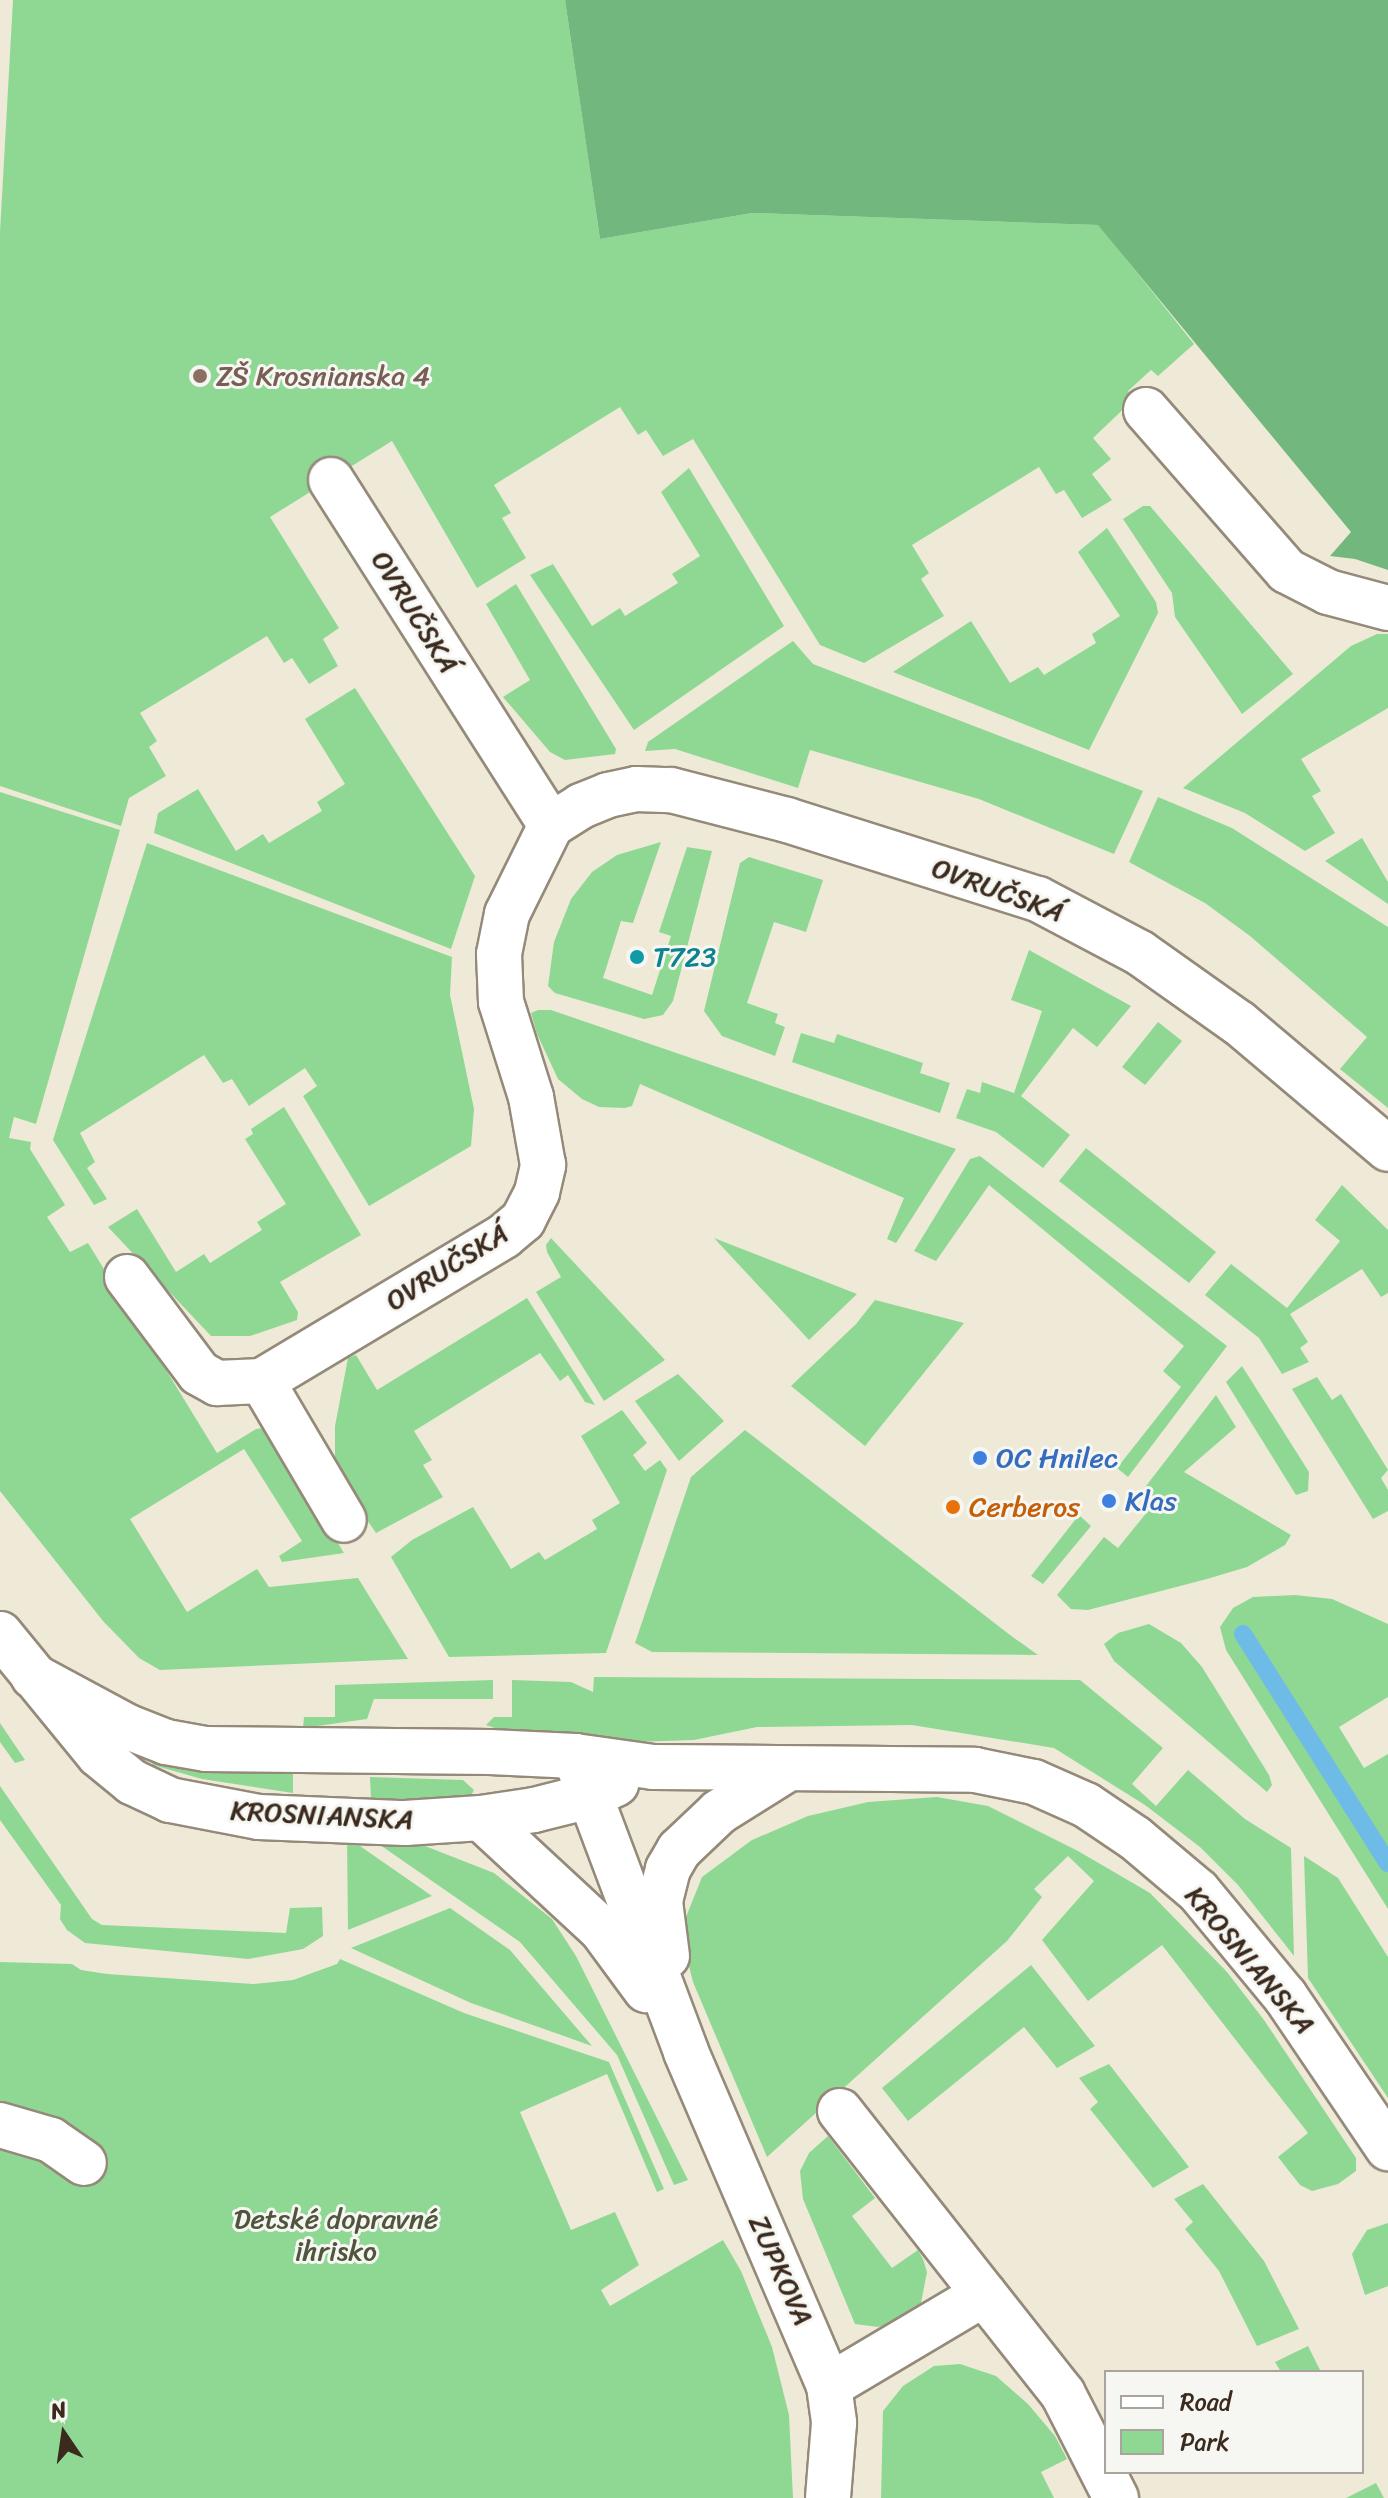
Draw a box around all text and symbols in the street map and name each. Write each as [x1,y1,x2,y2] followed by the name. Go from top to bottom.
[216,359,430,393] place label: ZŠ Krosnianska 4
[191,367,209,385] marker: ZŠ Krosnianska 4
[364,545,466,679] street label: OVRUČSKÁ
[927,851,1069,929] street label: OVRUČSKÁ
[653,940,716,974] place label: T723
[628,948,646,966] marker: T723
[380,1216,514,1318] street label: OVRUČSKÁ
[996,1441,1118,1475] place label: OC Hnilec
[971,1449,989,1467] marker: OC Hnilec
[1125,1484,1177,1518] place label: Klas
[969,1490,1080,1524] place label: Cerberos
[1100,1492,1118,1510] marker: Klas
[944,1498,962,1516] marker: Cerberos
[230,1793,414,1837] street label: KROSNIANSKA
[1178,1879,1322,2041] street label: KROSNIANSKA
[234,2202,438,2268] park label: Detské dopravné ihrisko
[742,2210,820,2330] street label: ZUPKOVA
[1104,2370,1364,2474] legend
[1180,2381,1231,2423] text: Road
[47,2389,70,2431] text: N
[24,2394,104,2474] north arrow
[1180,2421,1229,2463] text: Park

